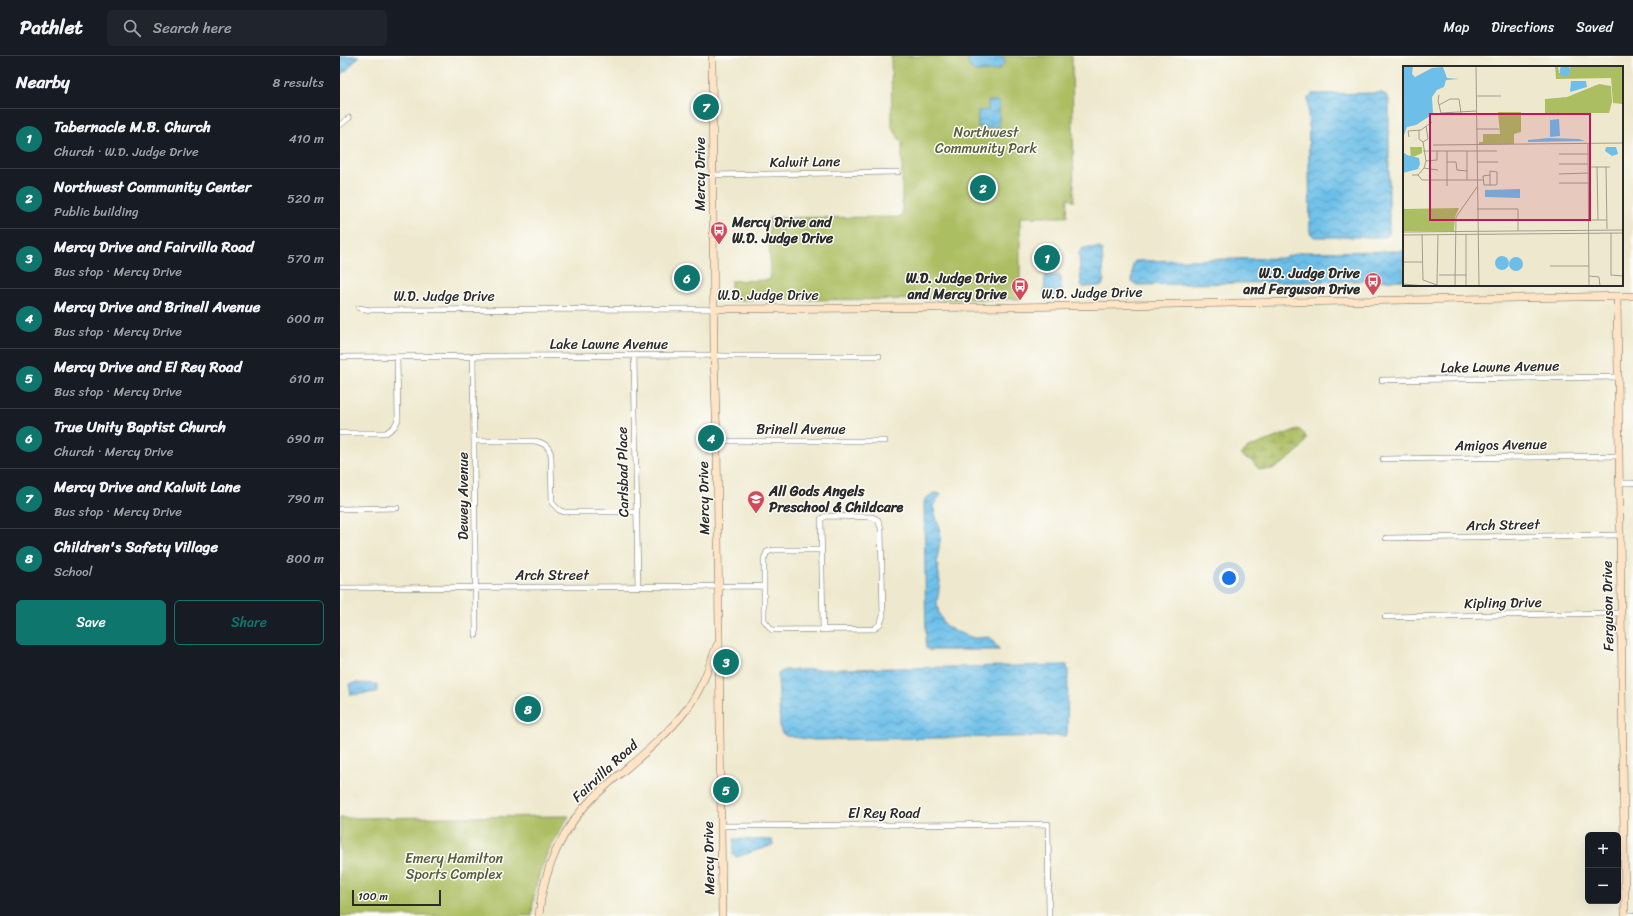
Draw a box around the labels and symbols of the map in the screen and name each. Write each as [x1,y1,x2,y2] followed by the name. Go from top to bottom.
[1403,66,1623,286] inset map
[693,92,719,122] pin: 7
[935,120,1038,161] park label: Northwest Community Park
[688,137,713,211] street label: Mercy Drive
[769,149,841,175] street label: Kalwit Lane
[970,173,996,203] pin: 2
[731,210,834,251] place label: Mercy Drive and W.D. Judge Drive
[709,220,729,245] bus stop icon: Mercy Drive and W.D. Judge Drive
[1034,243,1060,273] pin: 1
[1242,261,1361,302] place label: W.D. Judge Drive and Ferguson Drive
[674,263,700,293] pin: 6
[906,266,1008,307] place label: W.D. Judge Drive and Mercy Drive
[1363,271,1383,296] bus stop icon: W.D. Judge Drive and Ferguson Drive
[1010,276,1030,301] bus stop icon: W.D. Judge Drive and Mercy Drive
[1041,280,1143,306] street label: W.D. Judge Drive
[717,283,819,308] street label: W.D. Judge Drive
[393,284,495,309] street label: W.D. Judge Drive
[550,332,668,357] street label: Lake Lawne Avenue
[1441,353,1559,381] street label: Lake Lawne Avenue
[756,417,846,442] street label: Brinell Avenue
[698,423,724,453] pin: 4
[610,426,636,518] street label: Carlsbad Place
[1454,432,1547,458] street label: Amigos Avenue
[451,452,476,540] street label: Dewey Avenue
[691,461,717,535] street label: Mercy Drive
[768,479,903,520] place label: All Gods Angels Preschool & Childcare
[746,489,766,514] school or university icon: All Gods Angels Preschool & Childcare
[1465,512,1541,538] street label: Arch Street
[1595,560,1621,652] street label: Ferguson Drive
[514,563,590,588] street label: Arch Street
[1219,568,1239,588] your location
[1464,590,1542,616] street label: Kipling Drive
[713,647,739,677] pin: 3
[515,694,541,724] pin: 8
[566,732,645,809] street label: Fairvilla Road
[713,775,739,805] pin: 5
[848,801,922,826] street label: El Rey Road
[696,821,722,895] street label: Mercy Drive
[405,846,504,887] park label: Emery Hamilton Sports Complex
[352,888,441,907] scale bar

